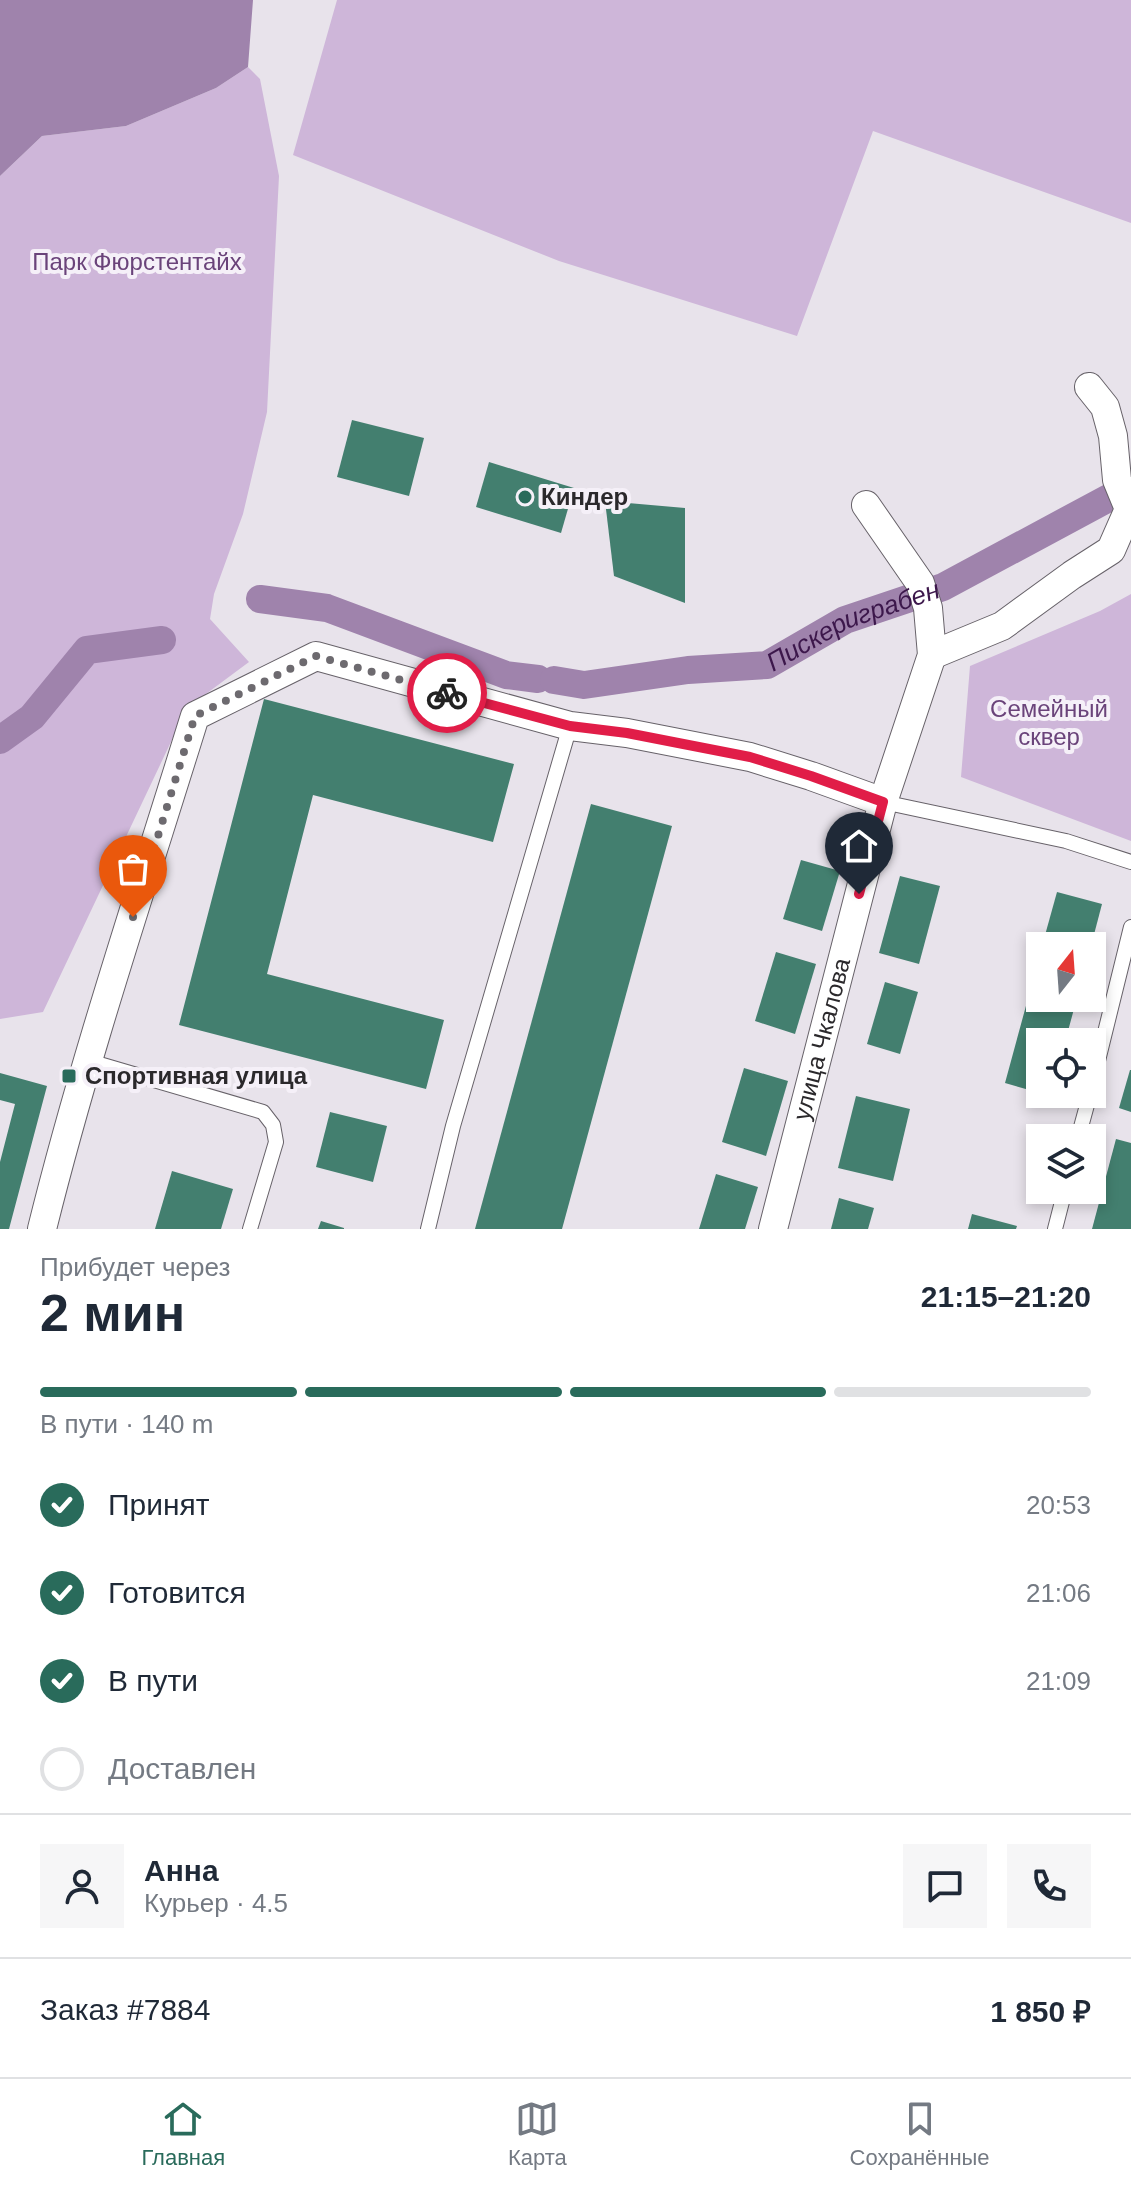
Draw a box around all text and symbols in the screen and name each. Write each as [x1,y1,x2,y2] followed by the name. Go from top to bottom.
[32,248,242,275] park label: Парк Фюрстентайх
[541,483,628,510] place label: Киндер
[516,488,534,506] marker: Киндер
[761,574,944,677] water label: Пискериграбен
[407,653,487,733] courier
[425,671,469,715] icon: bike
[990,695,1108,750] park label: Семейный сквер
[825,812,893,894] pin
[837,824,881,868] icon: home
[99,835,167,917] pin
[111,847,155,891] icon: bag
[1026,932,1106,1012] north arrow
[1026,932,1106,1204] map controls
[788,954,855,1123] street label: улица Чкалова
[1026,1028,1106,1108] button: locate
[85,1062,308,1089] place label: Спортивная улица
[60,1067,78,1085] marker: Спортивная улица
[1026,1124,1106,1204] button: layers
[40,1252,230,1282] text: Прибудет через
[921,1280,1091,1313] text: 21:15–21:20
[40,1284,185,1342] text: 2 мин
[40,1409,213,1439] text: В пути · 140 m
[40,1483,84,1527] icon: check
[108,1488,210,1521] text: Принят
[1026,1490,1091,1520] text: 20:53
[40,1571,84,1615] icon: check
[108,1576,246,1609] text: Готовится
[1026,1578,1091,1608] text: 21:06
[40,1659,84,1703] icon: check
[108,1664,198,1697] text: В пути
[1026,1666,1091,1696] text: 21:09
[108,1752,256,1785] text: Доставлен
[40,1844,124,1928] button: person
[903,1844,987,1928] button: chat
[1007,1844,1091,1928] button: phone
[144,1854,219,1887] text: Анна
[144,1888,288,1918] text: Курьер · 4.5
[40,1993,210,2026] text: Заказ #7884
[990,1995,1091,2028] text: 1 850 ₽
[141,2097,225,2171] tab: Главная
[508,2097,567,2171] tab: Карта
[850,2097,990,2171] tab: Сохранённые

